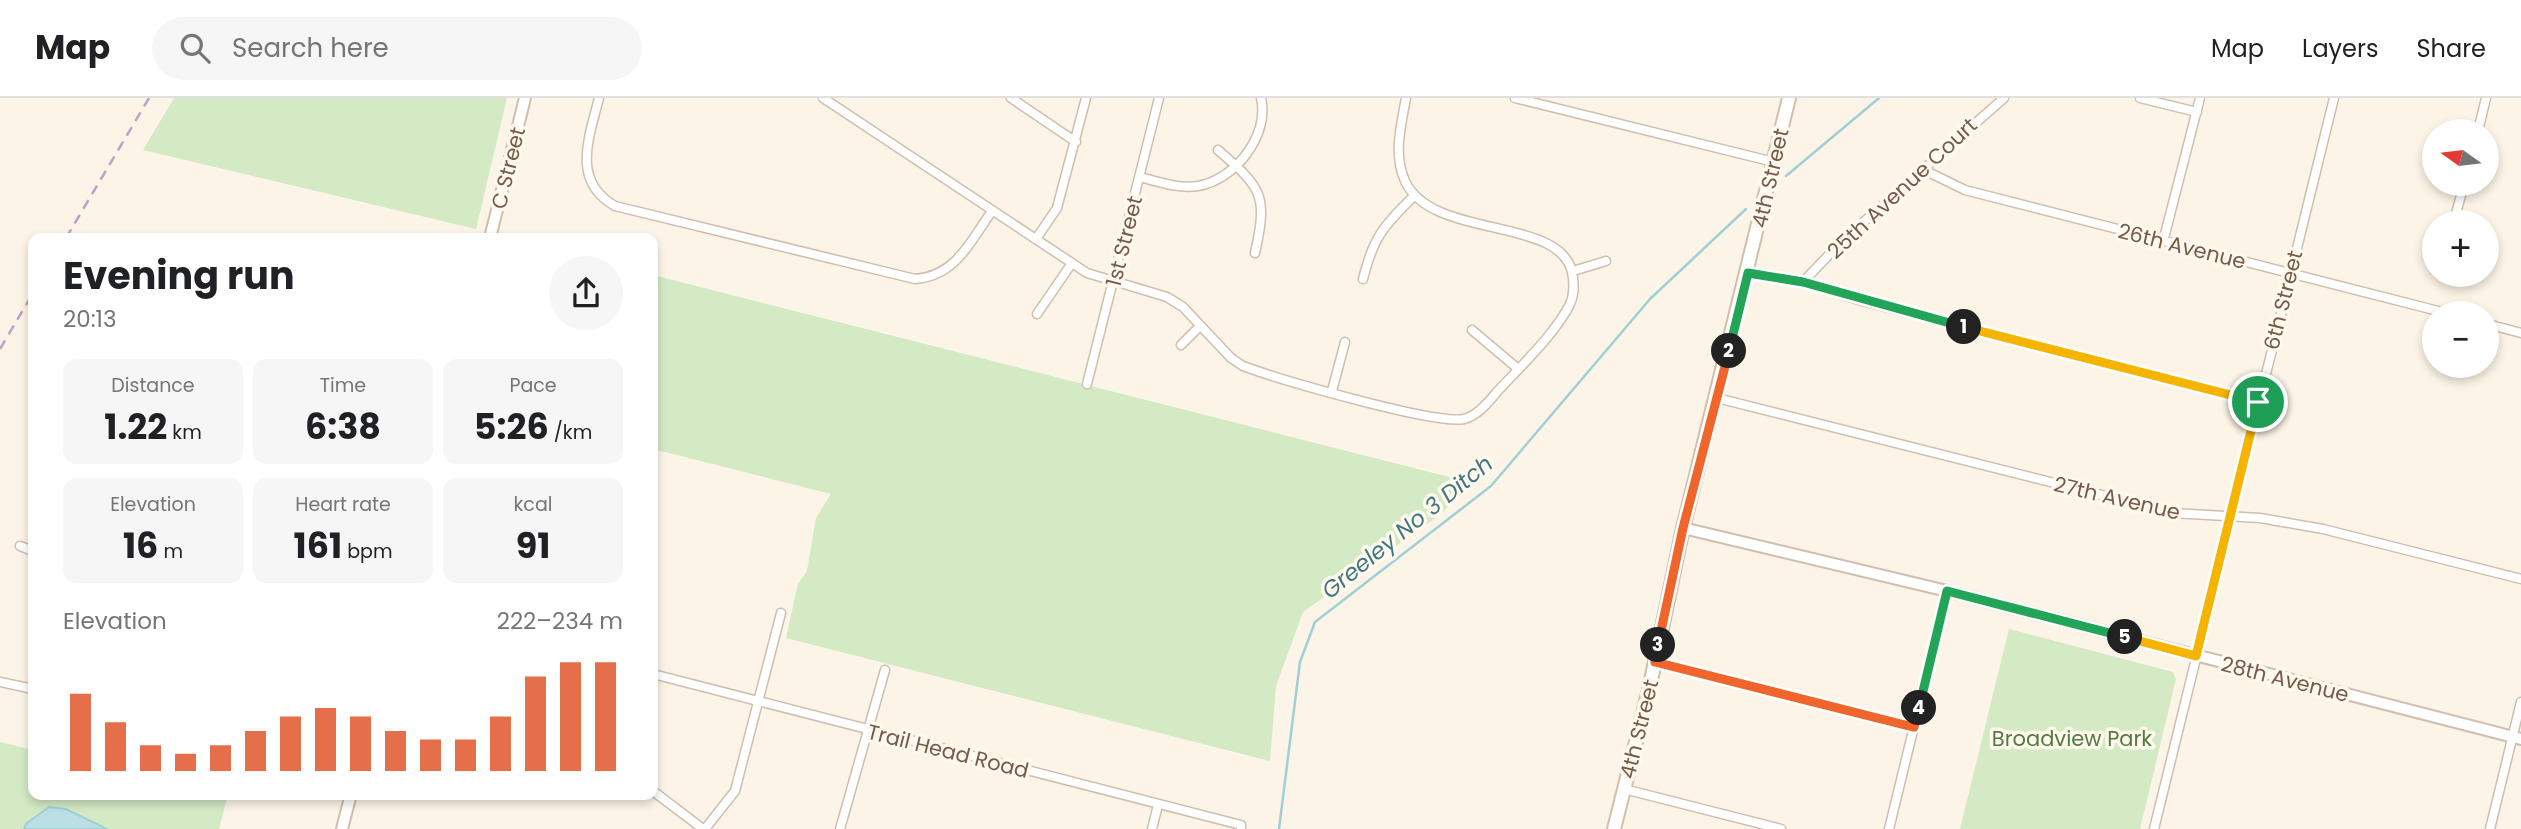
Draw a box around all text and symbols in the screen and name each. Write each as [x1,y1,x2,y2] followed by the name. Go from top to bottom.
[152,17,642,80] search box
[35,24,110,71] text: Map
[176,29,214,67] icon: search
[232,30,389,66] text: Search here
[2211,32,2264,65] text: Map
[2302,32,2378,65] text: Layers
[2416,32,2486,65] text: Share
[1821,111,1983,265] street label: 25th Avenue Court
[2422,119,2499,196] north arrow
[2422,119,2499,378] map controls
[484,124,532,212] street label: C Street
[1744,125,1796,231] street label: 4th Street
[1099,193,1149,289] street label: 1st Street
[2422,210,2499,287] button: +
[2115,216,2249,276] street label: 26th Avenue
[2257,247,2309,353] street label: 6th Street
[63,249,295,302] text: Evening run
[549,256,623,330] button: share
[2422,301,2499,378] button: −
[63,303,116,335] text: 20:13
[1946,310,1982,344] pin: 1
[1960,313,1967,340] text: 1
[1712,334,1746,368] pin: 2
[1723,337,1734,364] text: 2
[111,372,195,399] text: Distance
[320,372,366,399] text: Time
[509,372,557,399] text: Pace
[2228,372,2288,432] pin
[2239,383,2277,421] icon: arrive
[104,402,167,451] text: 1.22
[305,402,381,451] text: 6:38
[474,402,549,451] text: 5:26
[167,419,202,446] text: km
[549,419,592,446] text: /km
[1315,448,1499,606] water label: Greeley No 3 Ditch
[2051,469,2183,527] street label: 27th Avenue
[110,491,196,518] text: Elevation
[295,491,391,518] text: Heart rate
[514,491,552,518] text: kcal
[123,521,158,570] text: 16
[294,521,342,570] text: 161
[516,521,550,570] text: 91
[158,538,183,565] text: m
[342,538,392,565] text: bpm
[63,605,167,637] text: Elevation
[497,605,623,637] text: 222–234 m
[2108,620,2142,654] pin: 5
[2118,623,2131,650] text: 5
[1640,628,1676,662] pin: 3
[1652,631,1663,658] text: 3
[2218,649,2352,709] street label: 28th Avenue
[1613,676,1665,782] street label: 4th Street
[1902,690,1937,726] pin: 4
[1912,694,1925,721] text: 4
[864,717,1032,785] street label: Trail Head Road
[1992,724,2152,753] park label: Broadview Park

